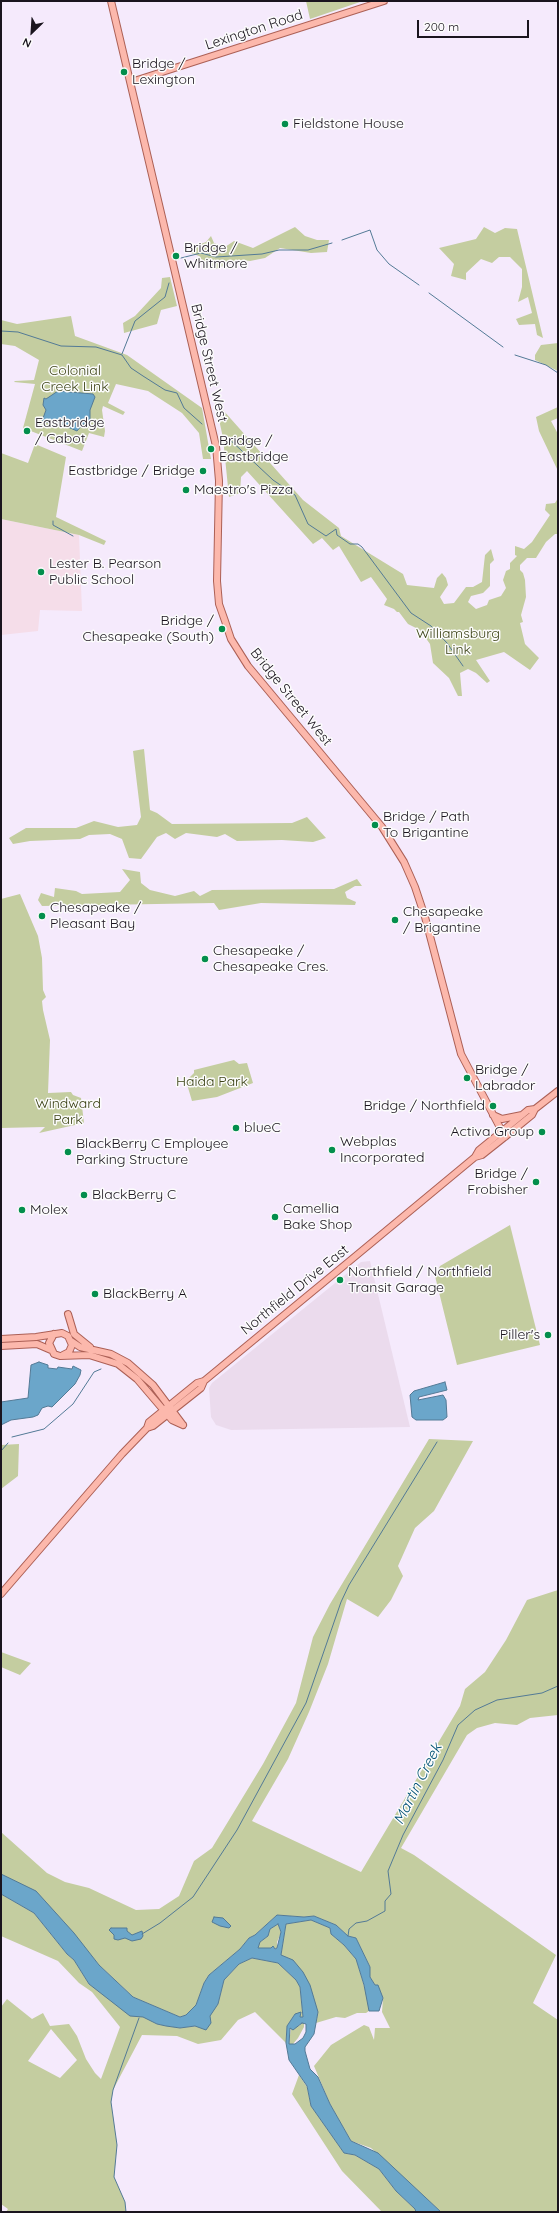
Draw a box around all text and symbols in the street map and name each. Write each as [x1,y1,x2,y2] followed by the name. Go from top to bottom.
[203,6,305,54] street label: Lexington Road
[12,12,52,52] north arrow
[419,12,531,38] scale bar
[424,19,459,34] text: 200 m
[20,35,34,51] text: N
[132,56,195,88] place label: Bridge / Lexington
[119,67,129,77] marker: Bridge / Lexington
[293,116,404,132] place label: Fieldstone House
[280,119,290,129] marker: Fieldstone House
[184,240,247,272] place label: Bridge / Whitmore
[171,251,181,261] marker: Bridge / Whitmore
[187,302,231,424] street label: Bridge Street West
[41,363,109,396] park label: Colonial Creek Link
[35,415,104,448] place label: Eastbridge / Cabot
[22,426,32,436] marker: Eastbridge / Cabot
[219,433,288,466] place label: Bridge / Eastbridge
[206,444,216,454] marker: Bridge / Eastbridge
[68,463,195,479] place label: Eastbridge / Bridge
[198,466,208,476] marker: Eastbridge / Bridge
[194,482,293,498] place label: Maestro's Pizza
[181,485,191,495] marker: Maestro's Pizza
[49,556,161,588] place label: Lester B. Pearson Public School
[36,567,46,577] marker: Lester B. Pearson Public School
[83,613,214,646] place label: Bridge / Chesapeake (South)
[217,624,227,634] marker: Bridge / Chesapeake (South)
[416,626,500,658] park label: Williamsburg Link
[246,645,336,749] street label: Bridge Street West
[383,809,470,842] place label: Bridge / Path To Brigantine
[370,820,380,830] marker: Bridge / Path To Brigantine
[50,900,141,932] place label: Chesapeake / Pleasant Bay
[403,904,483,936] place label: Chesapeake / Brigantine
[37,911,47,921] marker: Chesapeake / Pleasant Bay
[390,915,400,925] marker: Chesapeake / Brigantine
[213,943,328,976] place label: Chesapeake / Chesapeake Cres.
[200,954,210,964] marker: Chesapeake / Chesapeake Cres.
[475,1062,535,1094] place label: Bridge / Labrador
[462,1073,472,1083] marker: Bridge / Labrador
[176,1074,248,1090] park label: Haida Park
[35,1096,101,1128] park label: Windward Park
[363,1098,485,1114] place label: Bridge / Northfield
[488,1101,498,1111] marker: Bridge / Northfield
[244,1120,281,1136] place label: blueC
[231,1123,241,1133] marker: blueC
[451,1124,534,1140] place label: Activa Group
[537,1127,547,1137] marker: Activa Group
[340,1134,424,1166] place label: Webplas Incorporated
[76,1136,228,1168] place label: BlackBerry C Employee Parking Structure
[327,1145,337,1155] marker: Webplas Incorporated
[63,1147,73,1157] marker: BlackBerry C Employee Parking Structure
[467,1166,528,1198] place label: Bridge / Frobisher
[531,1177,541,1187] marker: Bridge / Frobisher
[92,1187,176,1203] place label: BlackBerry C
[79,1190,89,1200] marker: BlackBerry C
[283,1201,352,1234] place label: Camellia Bake Shop
[30,1202,68,1218] place label: Molex
[17,1205,27,1215] marker: Molex
[270,1212,280,1222] marker: Camellia Bake Shop
[238,1242,352,1338] street label: Northfield Drive East
[348,1264,491,1296] place label: Northfield / Northfield Transit Garage
[335,1275,345,1285] marker: Northfield / Northfield Transit Garage
[103,1286,187,1302] place label: BlackBerry A
[90,1289,100,1299] marker: BlackBerry A
[500,1327,540,1343] place label: Piller's
[543,1330,553,1340] marker: Piller's
[390,1740,446,1828] water label: Martin Creek

